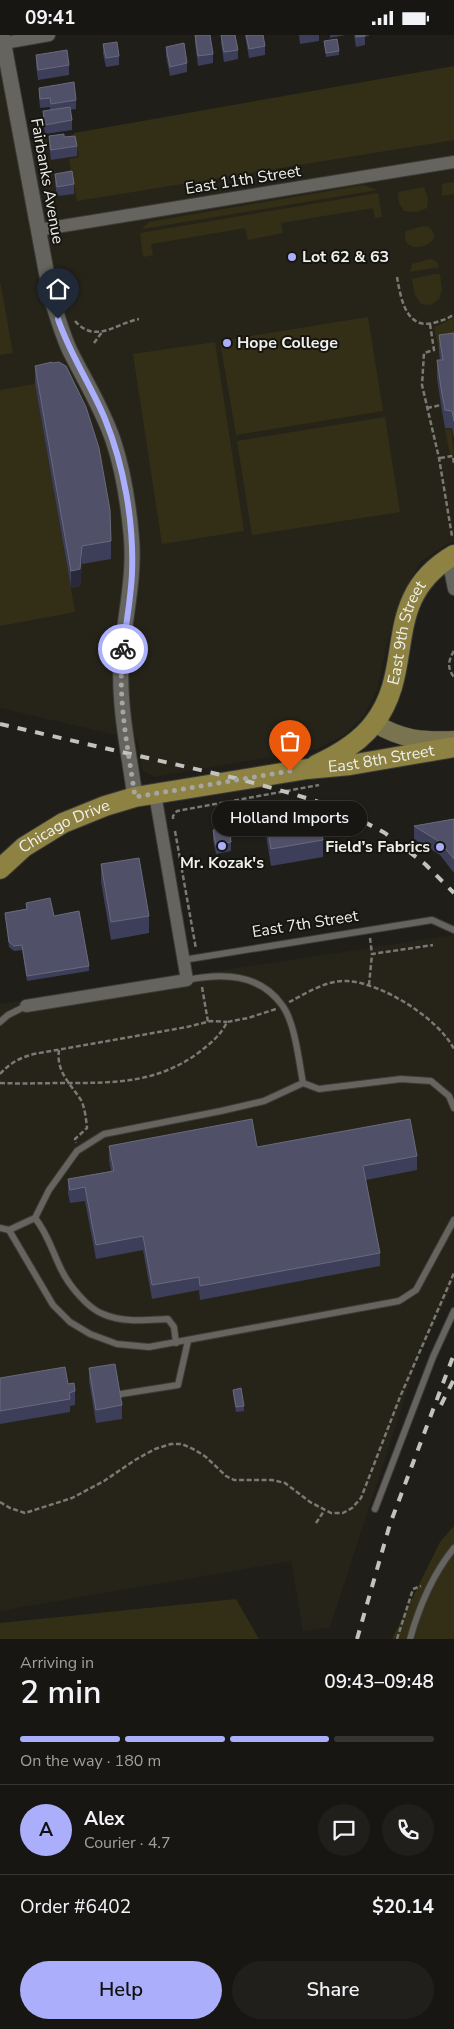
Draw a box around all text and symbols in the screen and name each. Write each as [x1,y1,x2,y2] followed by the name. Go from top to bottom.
[25,5,75,31] text: 09:41
[25,116,69,246] street label: Fairbanks Avenue
[184,160,303,200] street label: East 11th Street
[302,246,389,268] place label: Lot 62 & 63
[286,251,298,263] marker: Lot 62 & 63
[37,268,79,319] pin
[44,275,72,303] icon: home
[237,332,338,354] place label: Hope College
[221,337,233,349] marker: Hope College
[382,576,431,687] street label: East 9th Street
[98,624,148,674] courier
[109,635,137,663] icon: bike
[269,720,311,771] pin
[276,727,304,755] icon: bag
[327,740,436,778] street label: East 8th Street
[14,794,113,859] street label: Chicago Drive
[212,801,368,836] callout: Holland Imports
[230,807,349,829] text: Holland Imports
[325,836,430,858] place label: Field’s Fabrics
[216,840,228,852] marker: Mr. Kozak's
[434,841,446,853] marker: Field’s Fabrics
[180,852,264,874] place label: Mr. Kozak's
[250,905,360,943] street label: East 7th Street
[20,1652,94,1674] text: Arriving in
[324,1669,434,1695] text: 09:43–09:48
[20,1671,102,1714] text: 2 min
[20,1750,161,1772] text: On the way · 180 m
[318,1804,370,1856] button: chat
[382,1804,434,1856] button: phone
[84,1806,125,1832] text: Alex
[39,1817,53,1843] text: A
[84,1832,170,1854] text: Courier · 4.7
[20,1894,131,1920] text: Order #6402
[372,1894,434,1920] text: $20.14
[20,1961,222,2019] button: Help
[232,1961,434,2019] button: Share

